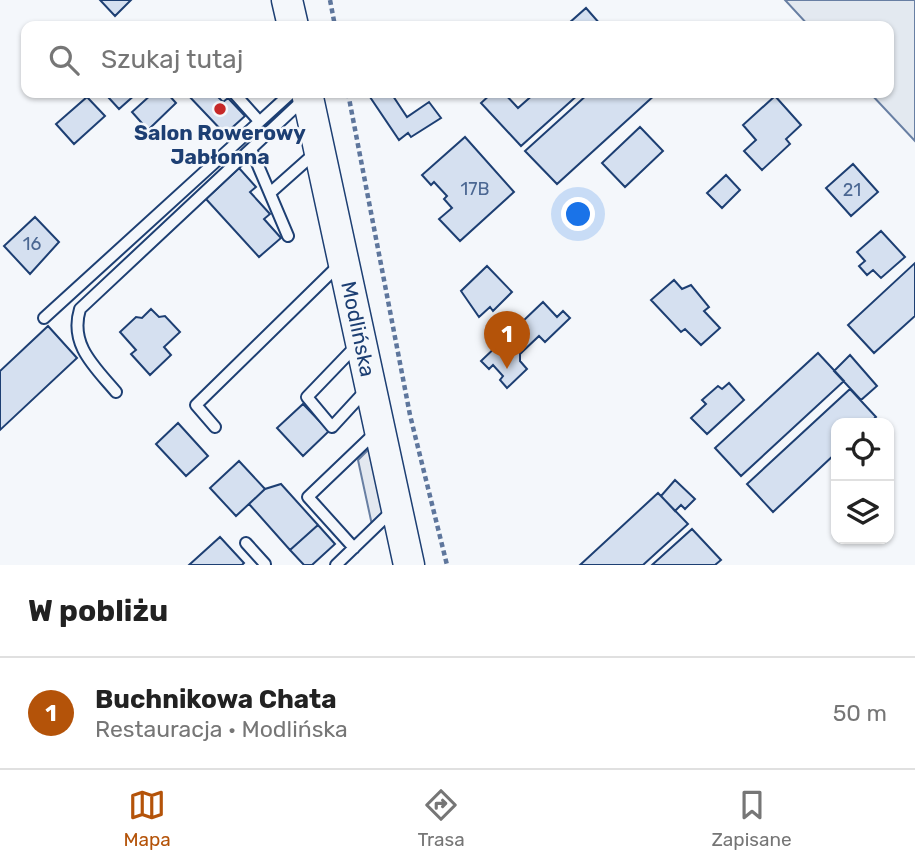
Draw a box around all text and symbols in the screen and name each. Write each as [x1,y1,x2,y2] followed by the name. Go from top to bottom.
[21,21,894,98] search box
[45,41,83,79] icon: search
[101,44,243,75] text: Szukaj tutaj
[212,101,228,117] marker: Salon Rowerowy Jabłonna
[134,120,306,169] place label: Salon Rowerowy Jabłonna
[461,178,489,200] house number: 17B
[843,179,861,201] house number: 21
[561,197,595,231] your location
[23,233,41,255] house number: 16
[336,279,381,379] street label: Modlińska
[484,311,530,369] pin: 1
[831,418,894,544] map controls
[831,418,894,481] button: locate
[831,481,894,544] button: layers
[28,593,168,629] text: W pobliżu
[95,684,337,715] text: Buchnikowa Chata
[45,699,57,727] text: 1
[833,699,887,727] text: 50 m
[95,715,348,743] text: Restauracja · Modlińska
[123,786,171,851] tab: Mapa
[418,786,465,851] tab: Trasa
[711,786,792,851] tab: Zapisane

